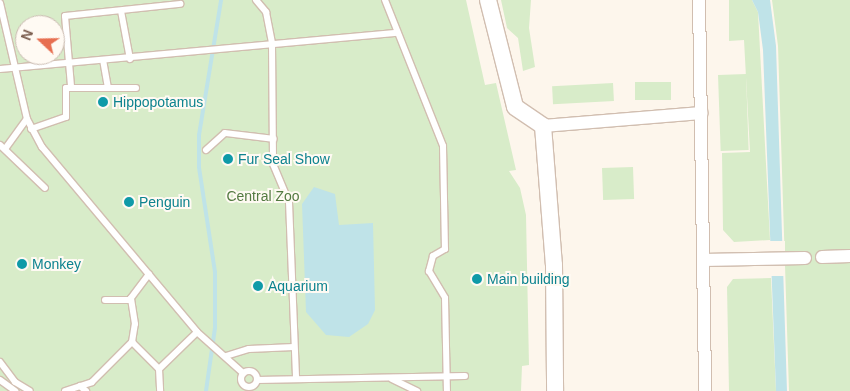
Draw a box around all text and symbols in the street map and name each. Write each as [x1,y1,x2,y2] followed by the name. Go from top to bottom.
[15,15,65,65] north arrow
[18,27,36,43] text: N
[113,94,203,110] place label: Hippopotamus
[97,96,109,108] marker: Hippopotamus
[238,151,330,167] place label: Fur Seal Show
[222,153,234,165] marker: Fur Seal Show
[226,188,300,204] park label: Central Zoo
[139,194,190,210] place label: Penguin
[123,196,135,208] marker: Penguin
[32,256,81,272] place label: Monkey
[16,258,28,270] marker: Monkey
[487,271,569,287] place label: Main building
[471,273,483,285] marker: Main building
[268,278,328,294] place label: Aquarium
[252,280,264,292] marker: Aquarium

